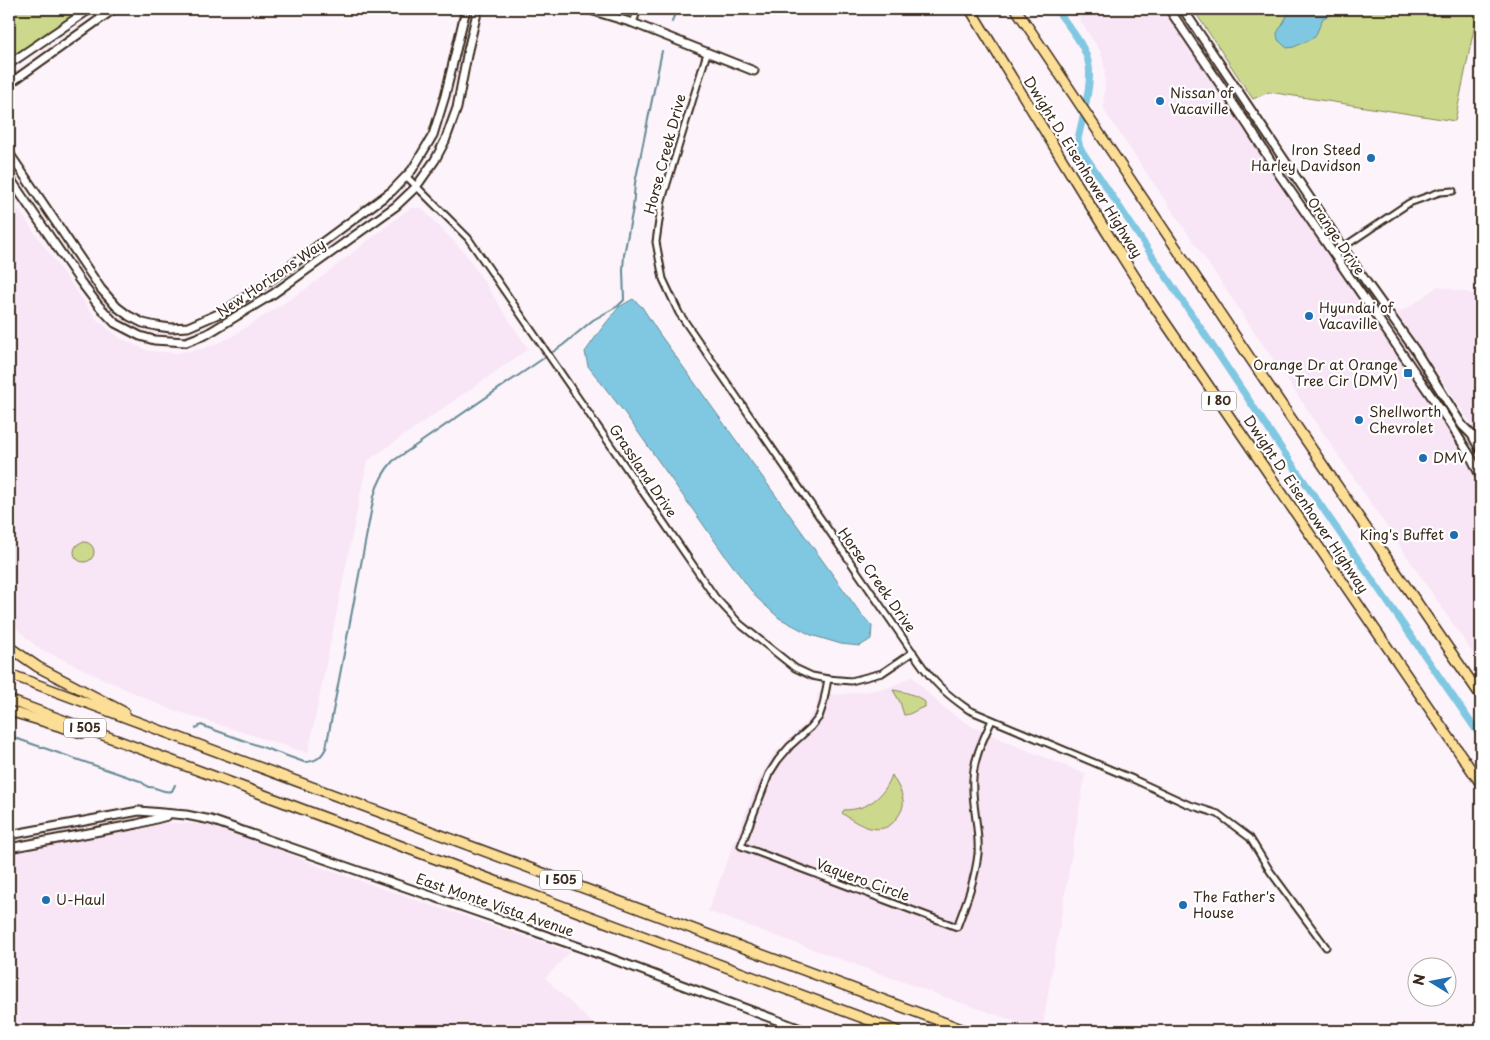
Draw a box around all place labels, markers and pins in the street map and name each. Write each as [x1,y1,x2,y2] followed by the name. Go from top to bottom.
[1170,82,1234,119] place label: Nissan of Vacaville
[1154,95,1166,107] marker: Nissan of Vacaville
[1251,139,1361,176] place label: Iron Steed Harley Davidson
[1365,152,1377,164] marker: Iron Steed Harley Davidson
[1319,297,1395,334] place label: Hyundai of Vacaville
[1303,310,1315,322] marker: Hyundai of Vacaville
[1253,354,1398,391] place label: Orange Dr at Orange Tree Cir (DMV)
[1402,367,1414,379] marker: Orange Dr at Orange Tree Cir (DMV)
[1369,401,1441,438] place label: Shellworth Chevrolet
[1353,414,1365,426] marker: Shellworth Chevrolet
[1433,447,1467,468] place label: DMV
[1417,452,1429,464] marker: DMV
[1360,524,1444,545] place label: King's Buffet
[1448,529,1460,541] marker: King's Buffet
[1193,886,1275,923] place label: The Father's House
[56,889,105,910] place label: U-Haul
[40,894,52,906] marker: U-Haul
[1177,899,1189,911] marker: The Father's House

